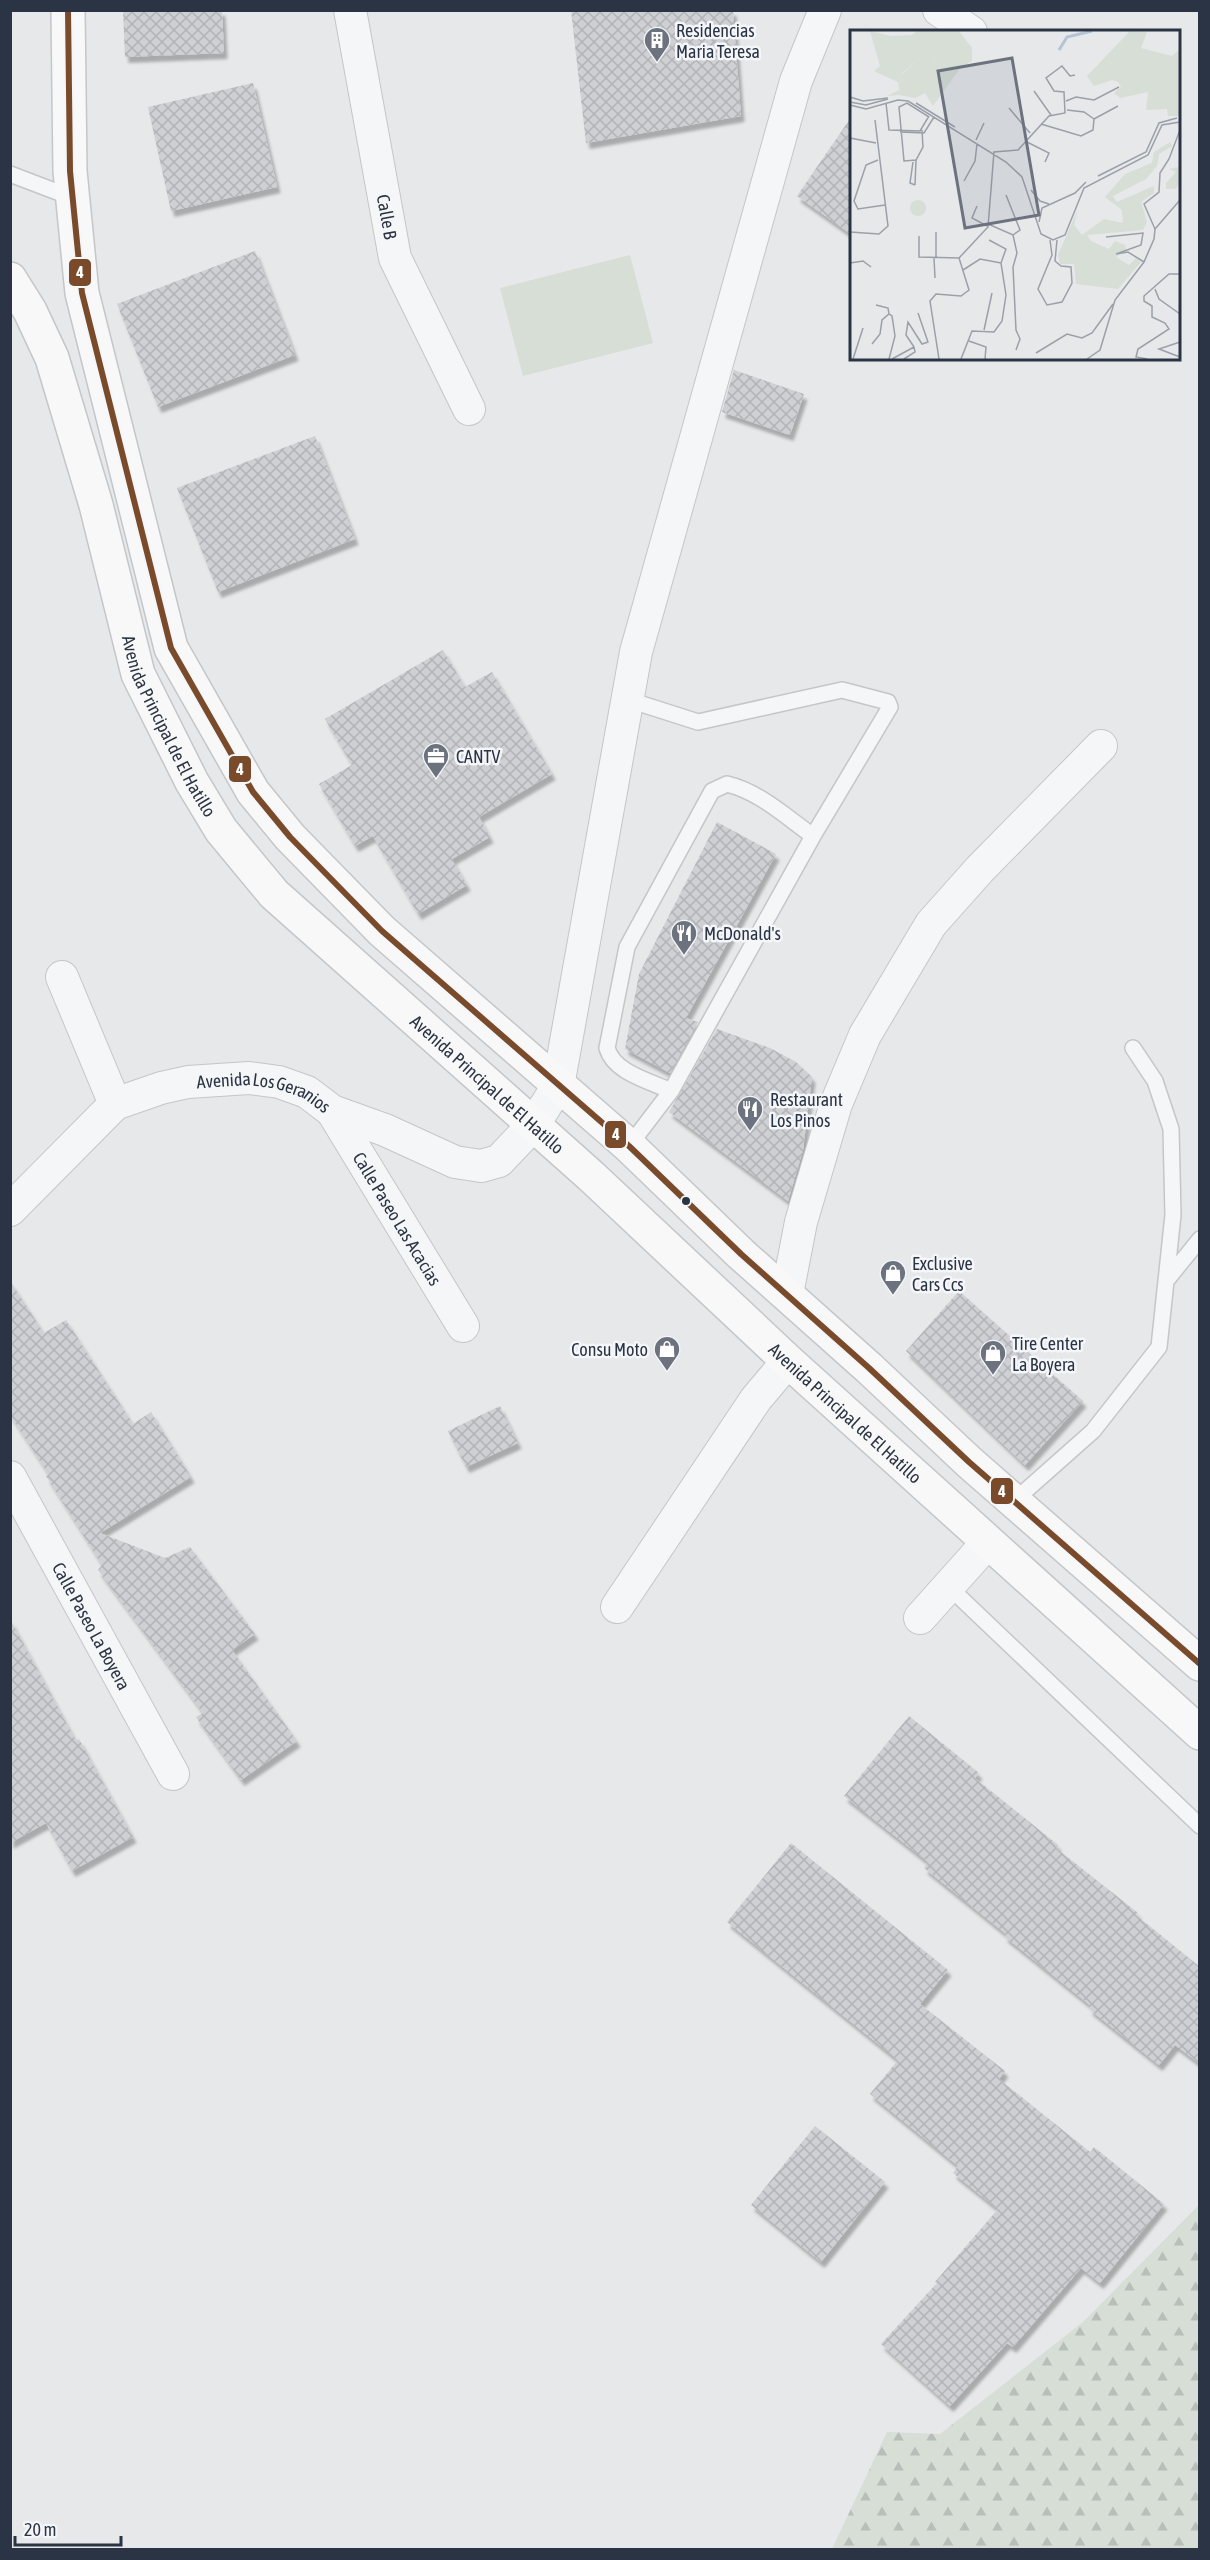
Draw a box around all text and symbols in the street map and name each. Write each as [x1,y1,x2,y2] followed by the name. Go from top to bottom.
[676,20,760,62] place label: Residencias Maria Teresa
[642,25,672,63] building icon: Residencias Maria Teresa
[850,30,1180,360] inset map
[373,193,402,241] street label: Calle B
[68,258,92,287] line badge: 4
[75,263,84,281] text: 4
[118,633,221,820] street label: Avenida Principal de El Hatillo
[421,741,451,779] office icon: CANTV
[456,746,500,767] place label: CANTV
[228,755,252,783] line badge: 4
[235,760,244,778] text: 4
[669,918,699,956] restaurant icon: McDonald's
[704,923,781,944] place label: McDonald's
[406,1010,569,1158] street label: Avenida Principal de El Hatillo
[196,1067,335,1117] street label: Avenida Los Geranios
[770,1089,843,1131] place label: Restaurant Los Pinos
[735,1094,765,1132] restaurant icon: Restaurant Los Pinos
[604,1120,627,1149] line badge: 4
[611,1125,620,1143] text: 4
[349,1148,446,1289] street label: Calle Paseo Las Acacias
[680,1195,692,1207] unlabelled marker
[912,1253,973,1295] place label: Exclusive Cars Ccs
[878,1258,908,1296] shop icon: Exclusive Cars Ccs
[1012,1333,1084,1375] place label: Tire Center La Boyera
[652,1334,682,1372] shop icon: Consu Moto
[765,1338,926,1487] street label: Avenida Principal de El Hatillo
[978,1338,1008,1376] shop icon: Tire Center La Boyera
[571,1339,648,1360] place label: Consu Moto
[990,1477,1014,1505] line badge: 4
[997,1482,1006,1500] text: 4
[48,1559,135,1693] street label: Calle Paseo La Boyera
[15,2509,122,2547] scale bar
[24,2519,56,2540] text: 20 m

